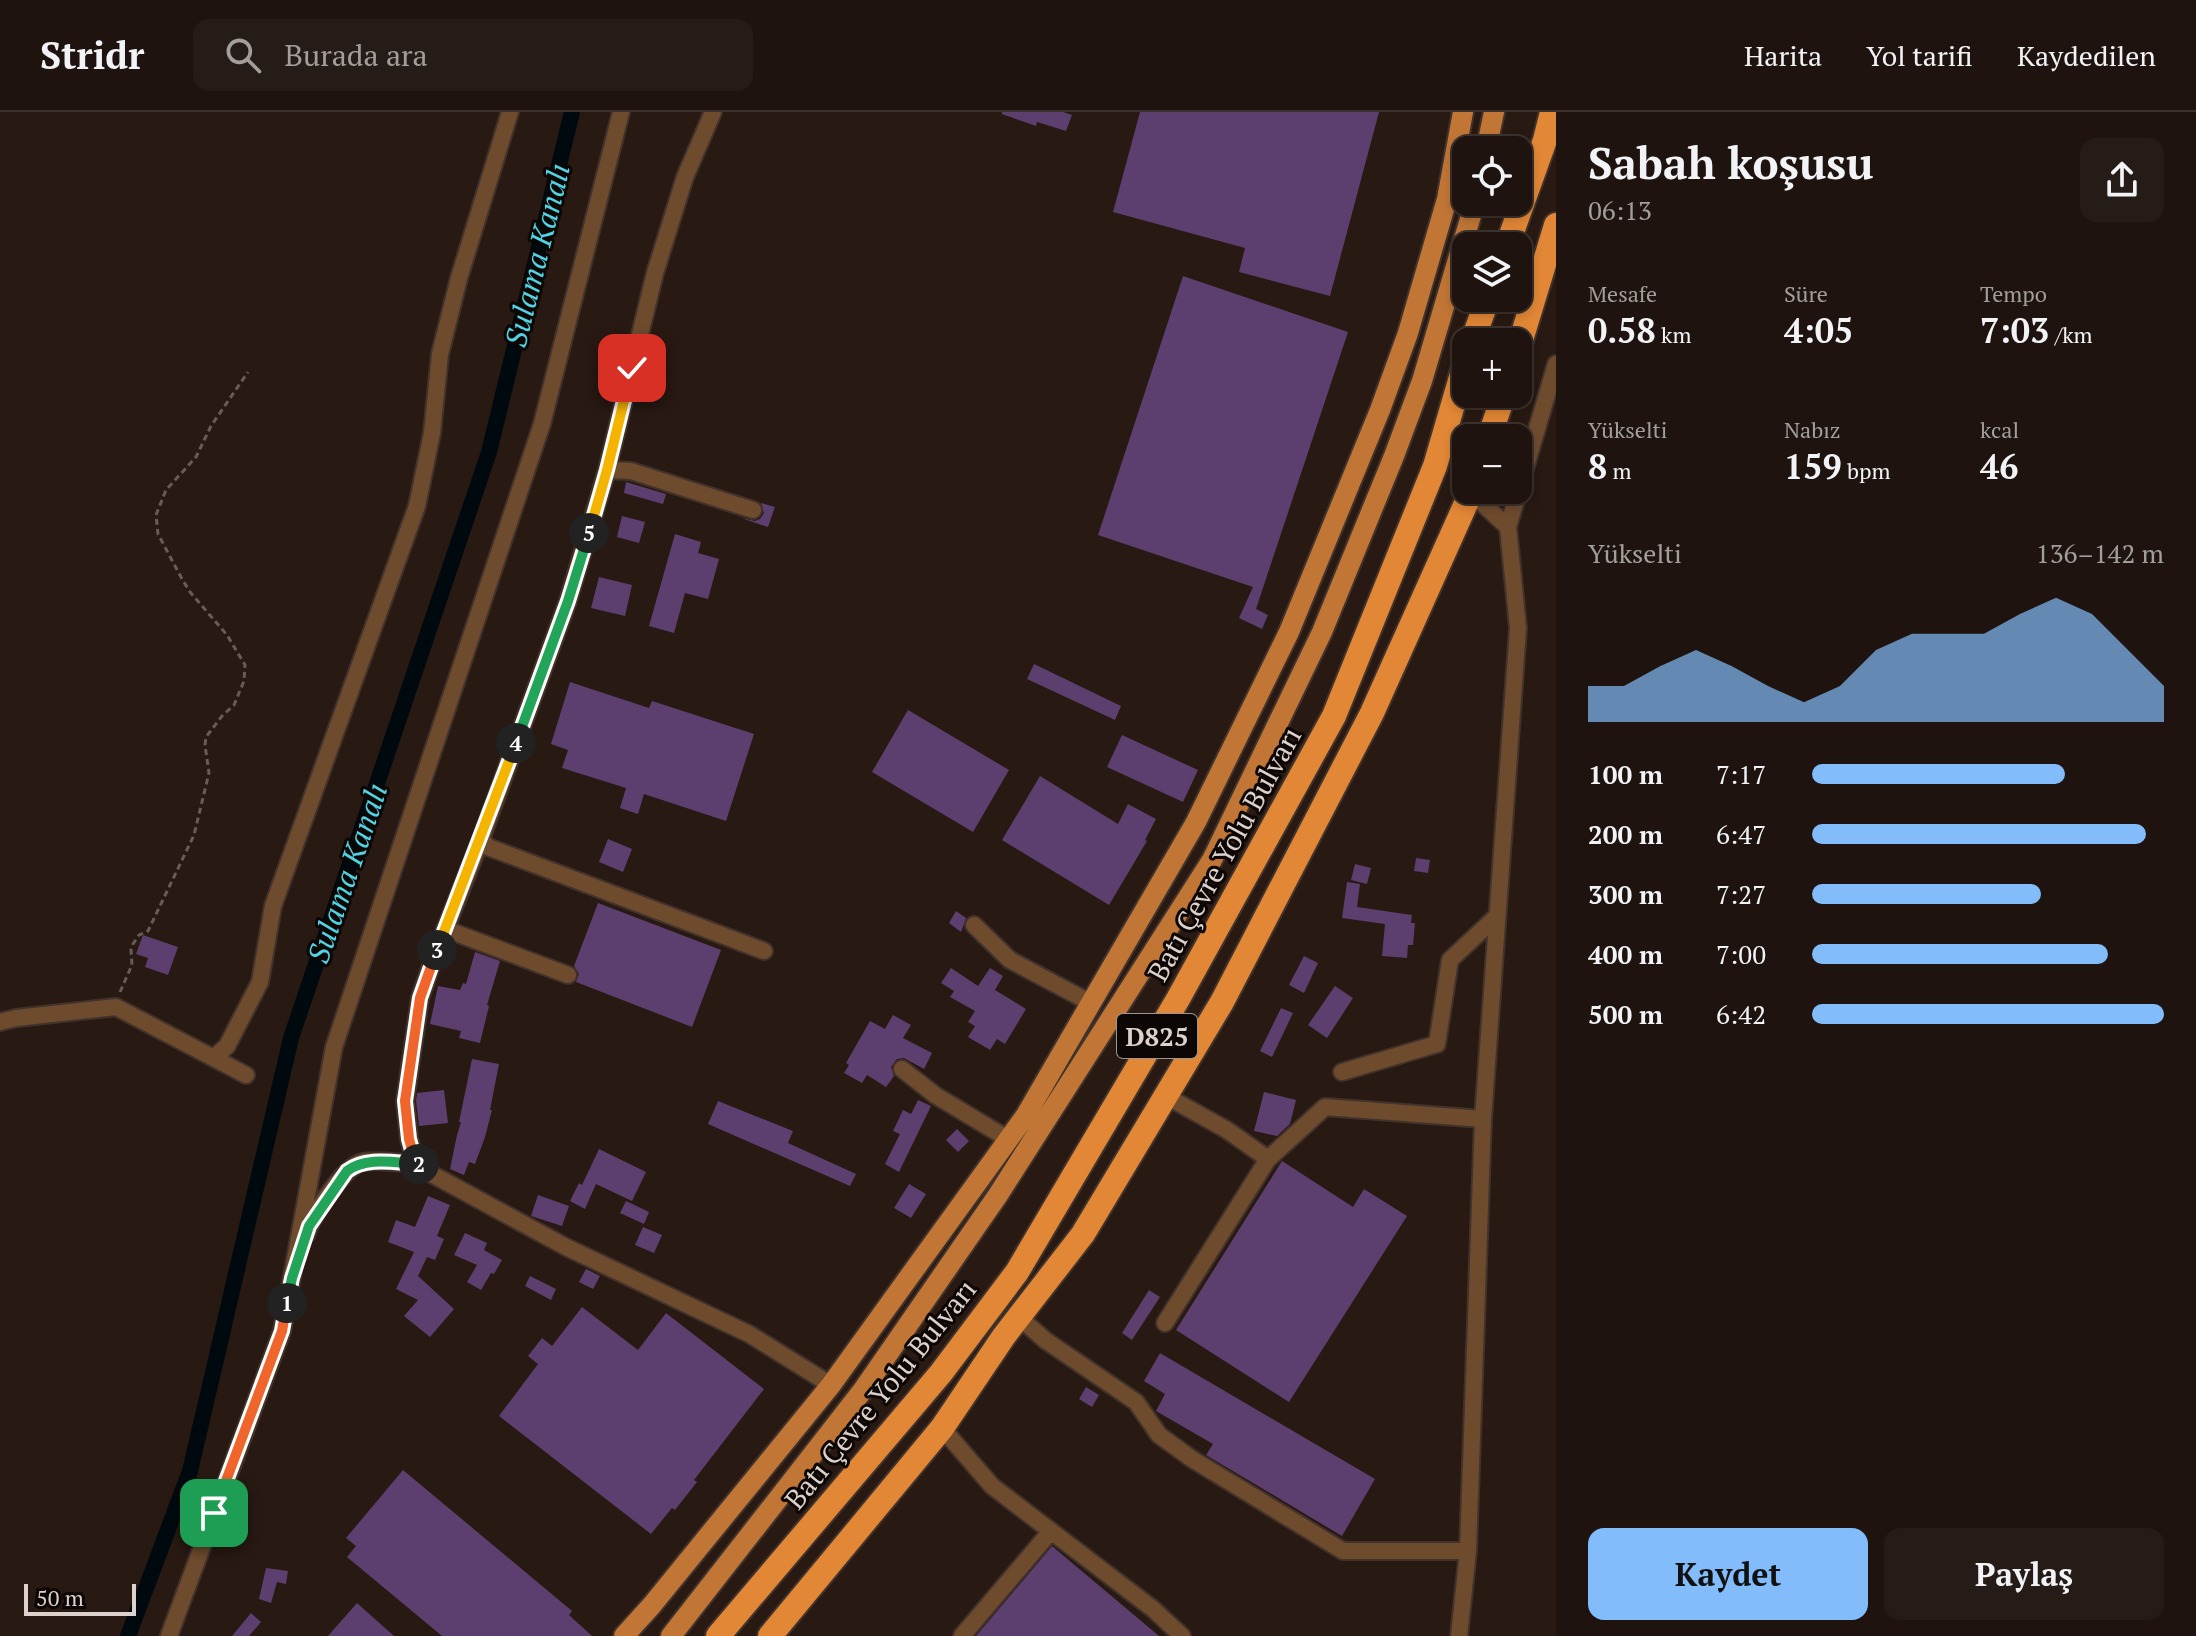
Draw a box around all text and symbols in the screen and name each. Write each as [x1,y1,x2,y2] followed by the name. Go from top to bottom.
[193,19,753,91] search box
[40,30,145,80] text: Stridr
[221,33,265,77] icon: search
[285,35,428,75] text: Burada ara
[1744,37,1822,74] text: Harita
[1866,37,1973,74] text: Yol tarifi
[2017,37,2156,74] text: Kaydedilen
[1588,133,1874,192] text: Sabah koşusu
[1452,136,1532,504] map controls
[1452,136,1532,216] button: locate
[2080,138,2164,222] button: share
[495,159,579,351] water label: Sulama Kanalı
[1588,193,1652,227] text: 06:13
[1452,232,1532,312] button: layers
[1588,279,1657,308] text: Mesafe
[1784,279,1828,308] text: Süre
[1980,279,2047,308] text: Tempo
[1588,308,1656,353] text: 0.58
[1784,308,1853,353] text: 4:05
[1980,308,2049,353] text: 7:03
[1656,320,1691,349] text: km
[2049,320,2093,349] text: /km
[1452,328,1532,408] button: +
[598,334,666,402] pin
[610,346,654,390] icon: check
[1588,415,1667,444] text: Yükselti
[1784,415,1841,444] text: Nabız
[1980,415,2019,444] text: kcal
[1452,424,1532,504] button: −
[1588,444,1607,489] text: 8
[1784,444,1842,489] text: 159
[1980,444,2018,489] text: 46
[1607,456,1632,485] text: m
[1842,456,1890,485] text: bpm
[569,513,609,553] pin: 5
[583,518,595,547] text: 5
[1588,536,1682,570] text: Yükselti
[2036,536,2164,570] text: 136–142 m
[1139,720,1309,988] street label: Batı Çevre Yolu Bulvarı
[496,723,536,763] pin: 4
[510,728,522,757] text: 4
[1588,757,1663,791] text: 100 m
[1716,757,1766,791] text: 7:17
[298,778,396,968] water label: Sulama Kanalı
[1588,817,1663,851] text: 200 m
[1716,817,1766,851] text: 6:47
[1588,877,1663,911] text: 300 m
[1716,877,1766,911] text: 7:27
[417,930,457,970] pin: 3
[431,935,443,964] text: 3
[1588,937,1663,971] text: 400 m
[1716,937,1766,971] text: 7:00
[1588,997,1663,1031] text: 500 m
[1716,997,1766,1031] text: 6:42
[1117,1014,1197,1058] road number: D825
[399,1144,439,1184] pin: 2
[413,1149,425,1178] text: 2
[776,1272,984,1516] street label: Batı Çevre Yolu Bulvarı
[267,1283,307,1323] pin: 1
[281,1288,293,1317] text: 1
[180,1479,248,1547] pin
[192,1491,236,1535] icon: arrive
[1588,1528,1868,1620] button: Kaydet
[1884,1528,2164,1620] button: Paylaş
[24,1580,136,1616] scale bar
[36,1583,84,1612] text: 50 m

